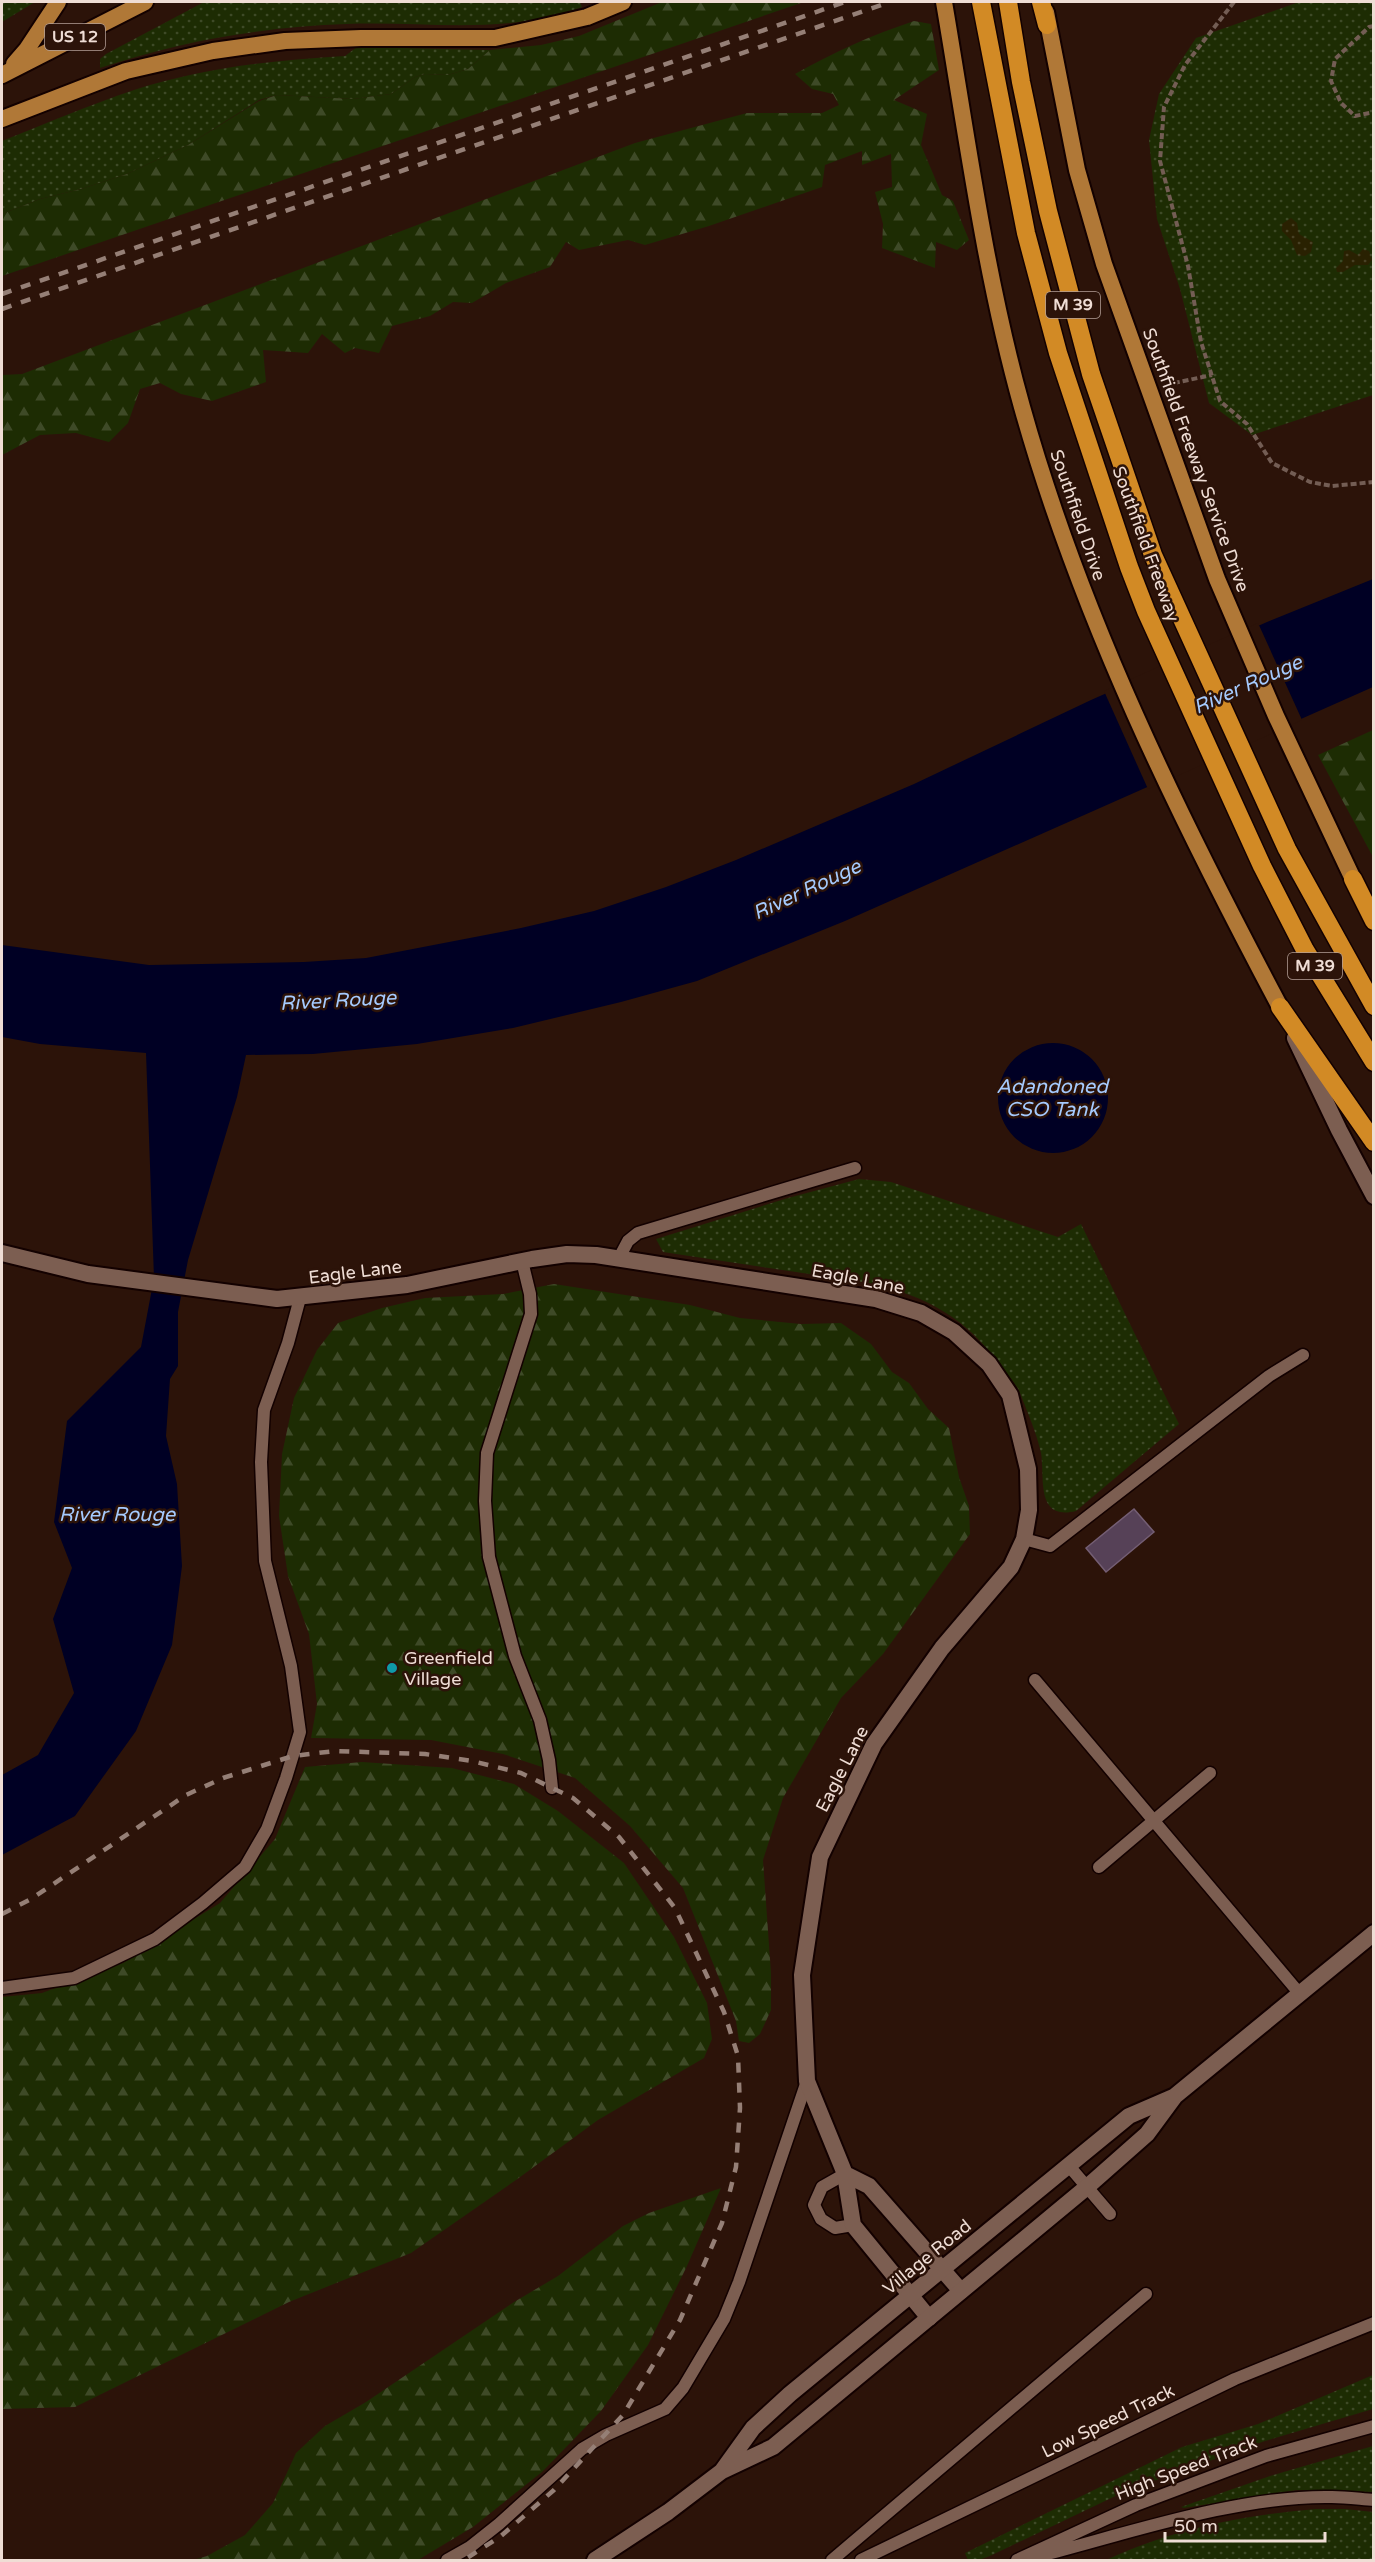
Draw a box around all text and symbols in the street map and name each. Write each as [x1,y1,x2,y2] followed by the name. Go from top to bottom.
[45,24,105,50] road number: US 12
[1046,292,1100,318] road number: M 39
[1138,325,1254,595] street label: Southfield Freeway Service Drive
[1045,447,1111,583] street label: Southfield Drive
[1108,463,1184,625] street label: Southfield Freeway
[1190,650,1308,720] water label: River Rouge
[749,854,866,925] water label: River Rouge
[1288,953,1342,979] road number: M 39
[279,986,398,1016] water label: River Rouge
[996,1075,1110,1122] water label: Adandoned CSO Tank
[307,1255,403,1289] street label: Eagle Lane
[810,1259,906,1299] street label: Eagle Lane
[59,1503,177,1527] water label: River Rouge
[404,1647,493,1690] place label: Greenfield Village
[385,1661,399,1675] marker: Greenfield Village
[811,1722,873,1816] street label: Eagle Lane
[878,2215,976,2299] street label: Village Road
[1038,2379,1178,2463] street label: Low Speed Track
[1112,2431,1260,2505] street label: High Speed Track
[1165,2505,1326,2543] scale bar
[1174,2515,1218,2537] text: 50 m

